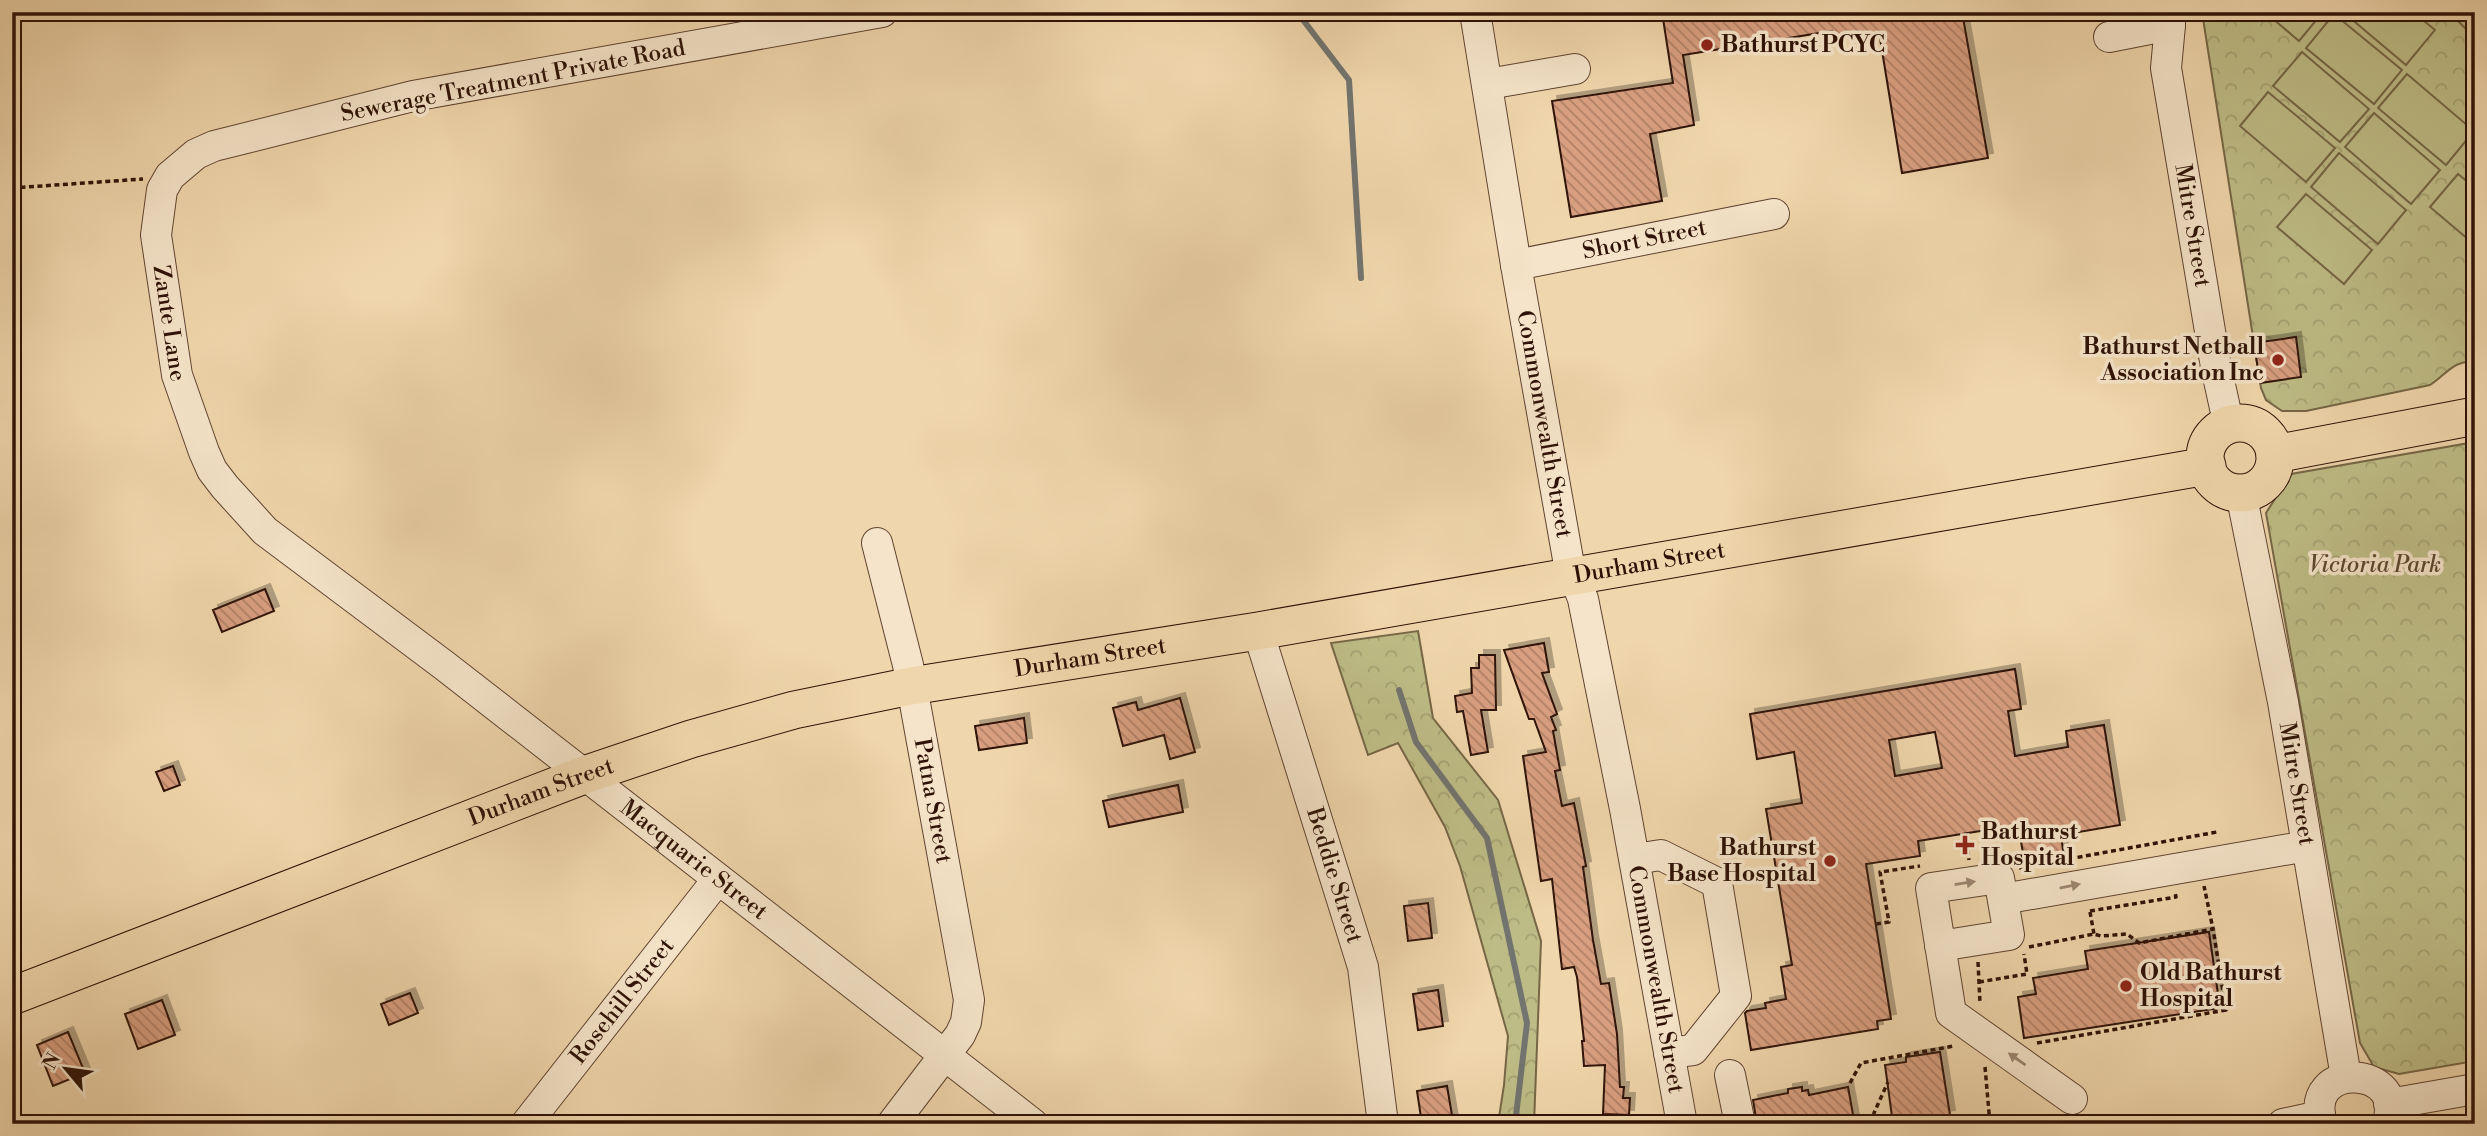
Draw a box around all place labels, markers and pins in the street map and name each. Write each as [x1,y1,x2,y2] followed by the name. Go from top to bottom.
[1721,31,1885,59] place label: Bathurst PCYC
[1699,37,1715,53] marker: Bathurst PCYC
[2083,333,2264,387] place label: Bathurst Netball Association Inc
[2270,352,2286,368] marker: Bathurst Netball Association Inc
[1981,818,2079,872] place label: Bathurst Hospital
[1667,834,1817,888] place label: Bathurst Base Hospital
[1955,835,1975,855] marker: Bathurst Hospital
[1822,853,1838,869] marker: Bathurst Base Hospital
[2140,959,2282,1013] place label: Old Bathurst Hospital
[2118,978,2134,994] marker: Old Bathurst Hospital

